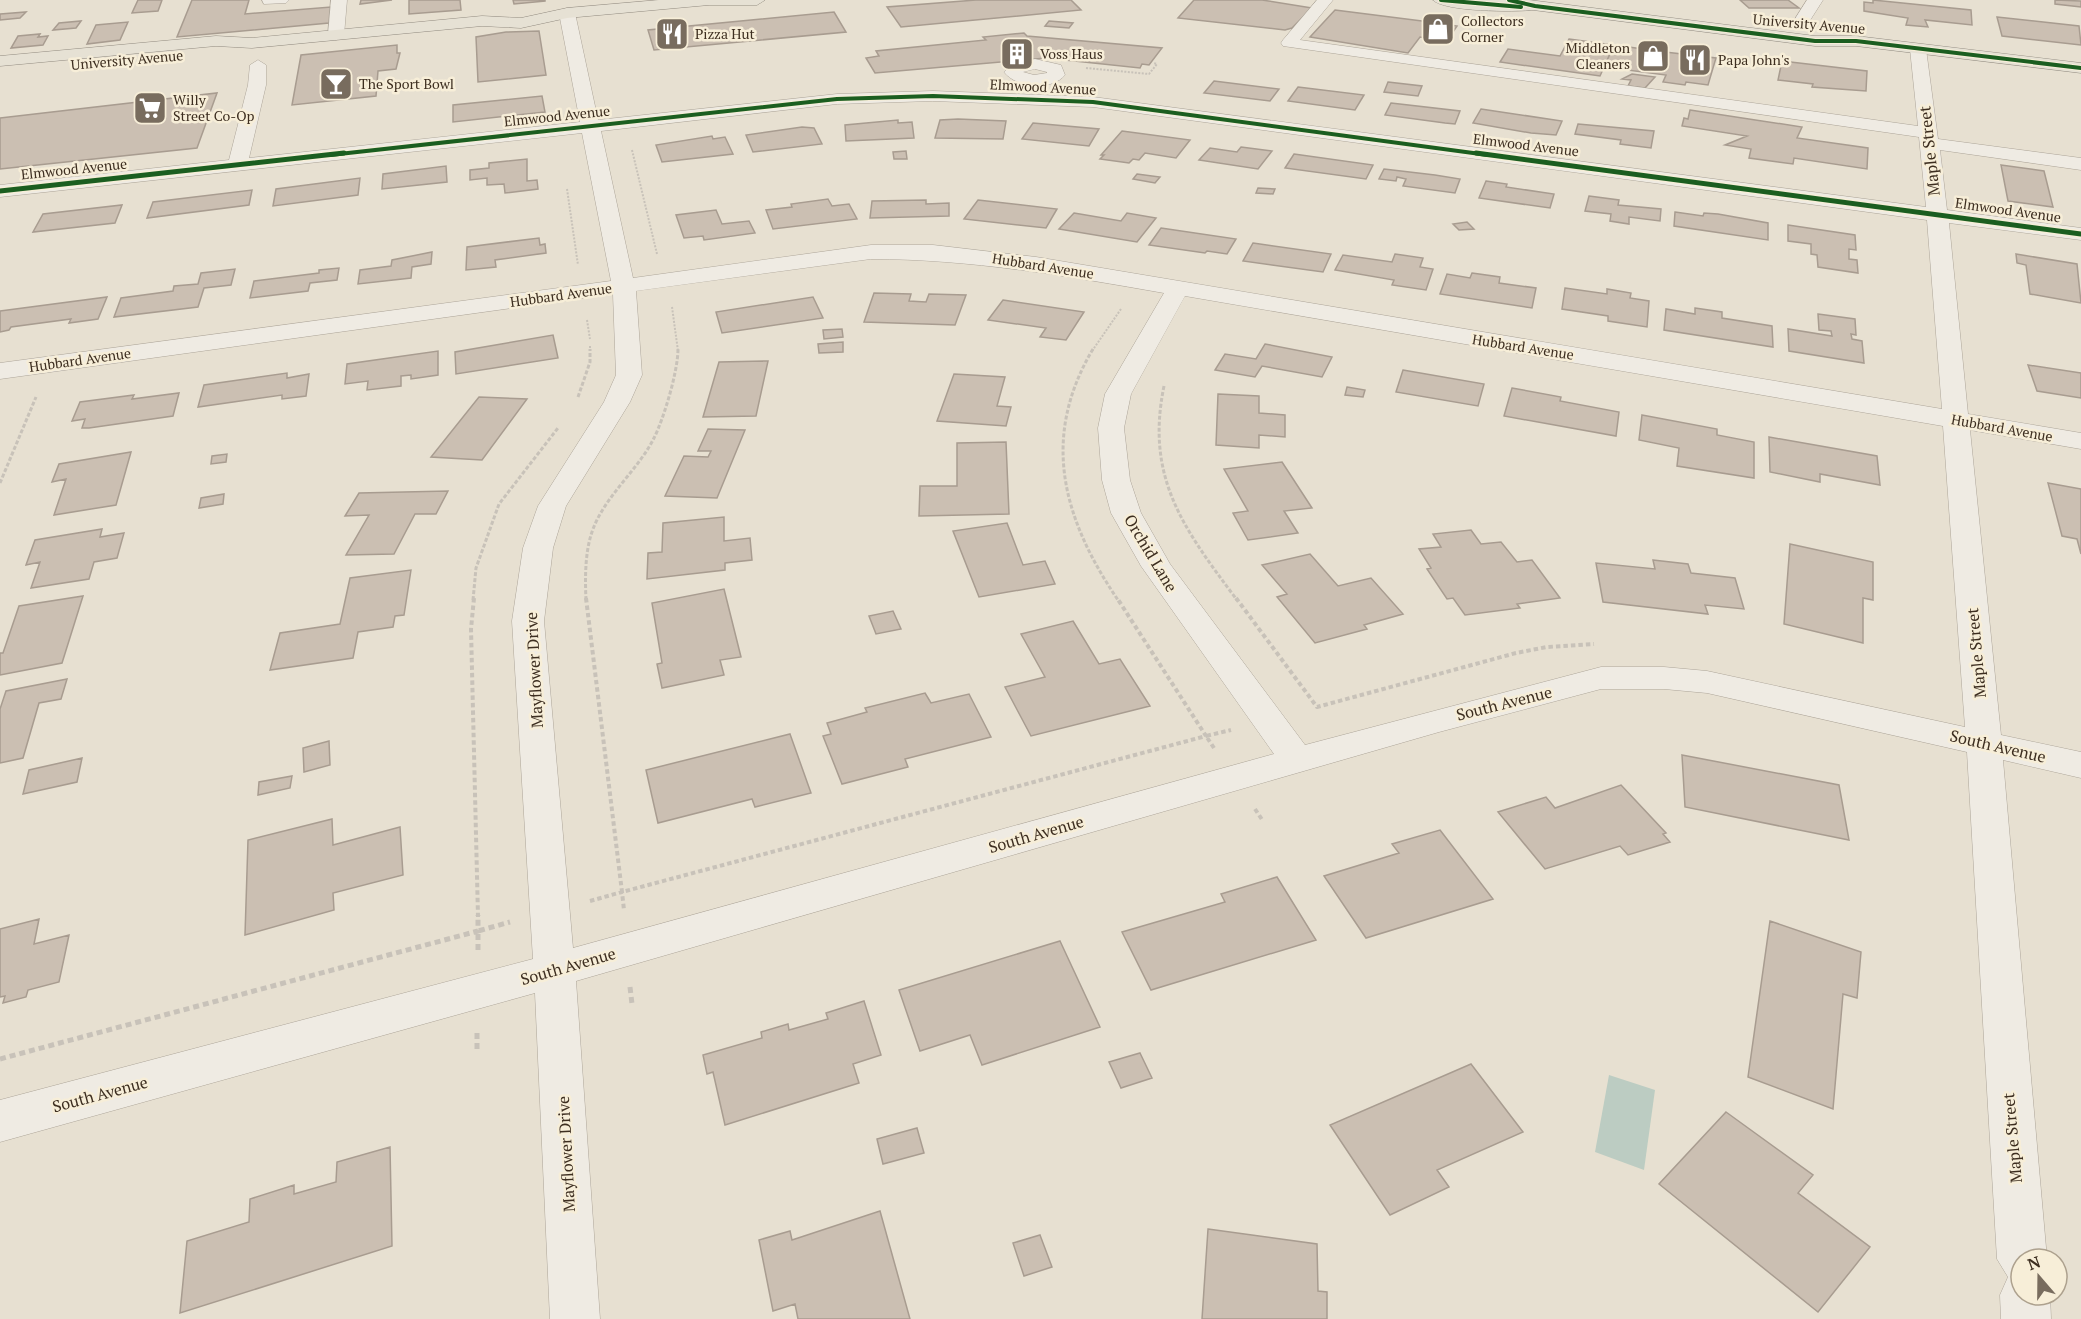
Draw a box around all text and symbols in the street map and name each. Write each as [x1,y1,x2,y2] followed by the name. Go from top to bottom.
[1752,9,1866,38] street label: University Avenue
[1420,11,1456,47] shop icon: Collectors Corner
[1461,11,1524,46] place label: Collectors Corner
[654,16,690,52] restaurant icon: Pizza Hut
[695,24,756,43] place label: Pizza Hut
[999,36,1035,72] building icon: Voss Haus
[1566,38,1631,73] place label: Middleton Cleaners
[1635,38,1671,74] shop icon: Middleton Cleaners
[1677,42,1713,78] restaurant icon: Papa John's
[1040,44,1103,63] place label: Voss Haus
[70,45,184,74] street label: University Avenue
[1718,50,1790,69] place label: Papa John's
[318,66,354,102] bar icon: The Sport Bowl
[359,74,454,93] place label: The Sport Bowl
[989,74,1097,99] street label: Elmwood Avenue
[132,90,168,126] supermarket icon: Willy Street Co-Op
[173,90,254,125] place label: Willy Street Co-Op
[503,100,611,131] street label: Elmwood Avenue
[1913,105,1945,197] street label: Maple Street
[1472,129,1580,160] street label: Elmwood Avenue
[20,153,128,184] street label: Elmwood Avenue
[1954,193,2062,226] street label: Elmwood Avenue
[991,248,1095,283] street label: Hubbard Avenue
[509,278,613,311] street label: Hubbard Avenue
[1471,329,1575,364] street label: Hubbard Avenue
[28,343,132,376] street label: Hubbard Avenue
[1950,409,2054,446] street label: Hubbard Avenue
[1119,510,1183,596] street label: Orchid Lane
[1961,607,1991,699] street label: Maple Street
[520,611,548,729] street label: Mayflower Drive
[1454,680,1554,726] street label: South Avenue
[1948,724,2048,768] street label: South Avenue
[986,810,1086,858] street label: South Avenue
[518,942,618,990] street label: South Avenue
[50,1071,150,1117] street label: South Avenue
[1997,1092,2027,1184] street label: Maple Street
[552,1095,580,1213] street label: Mayflower Drive
[2009,1247,2069,1307] north arrow
[2024,1250,2043,1275] text: N

